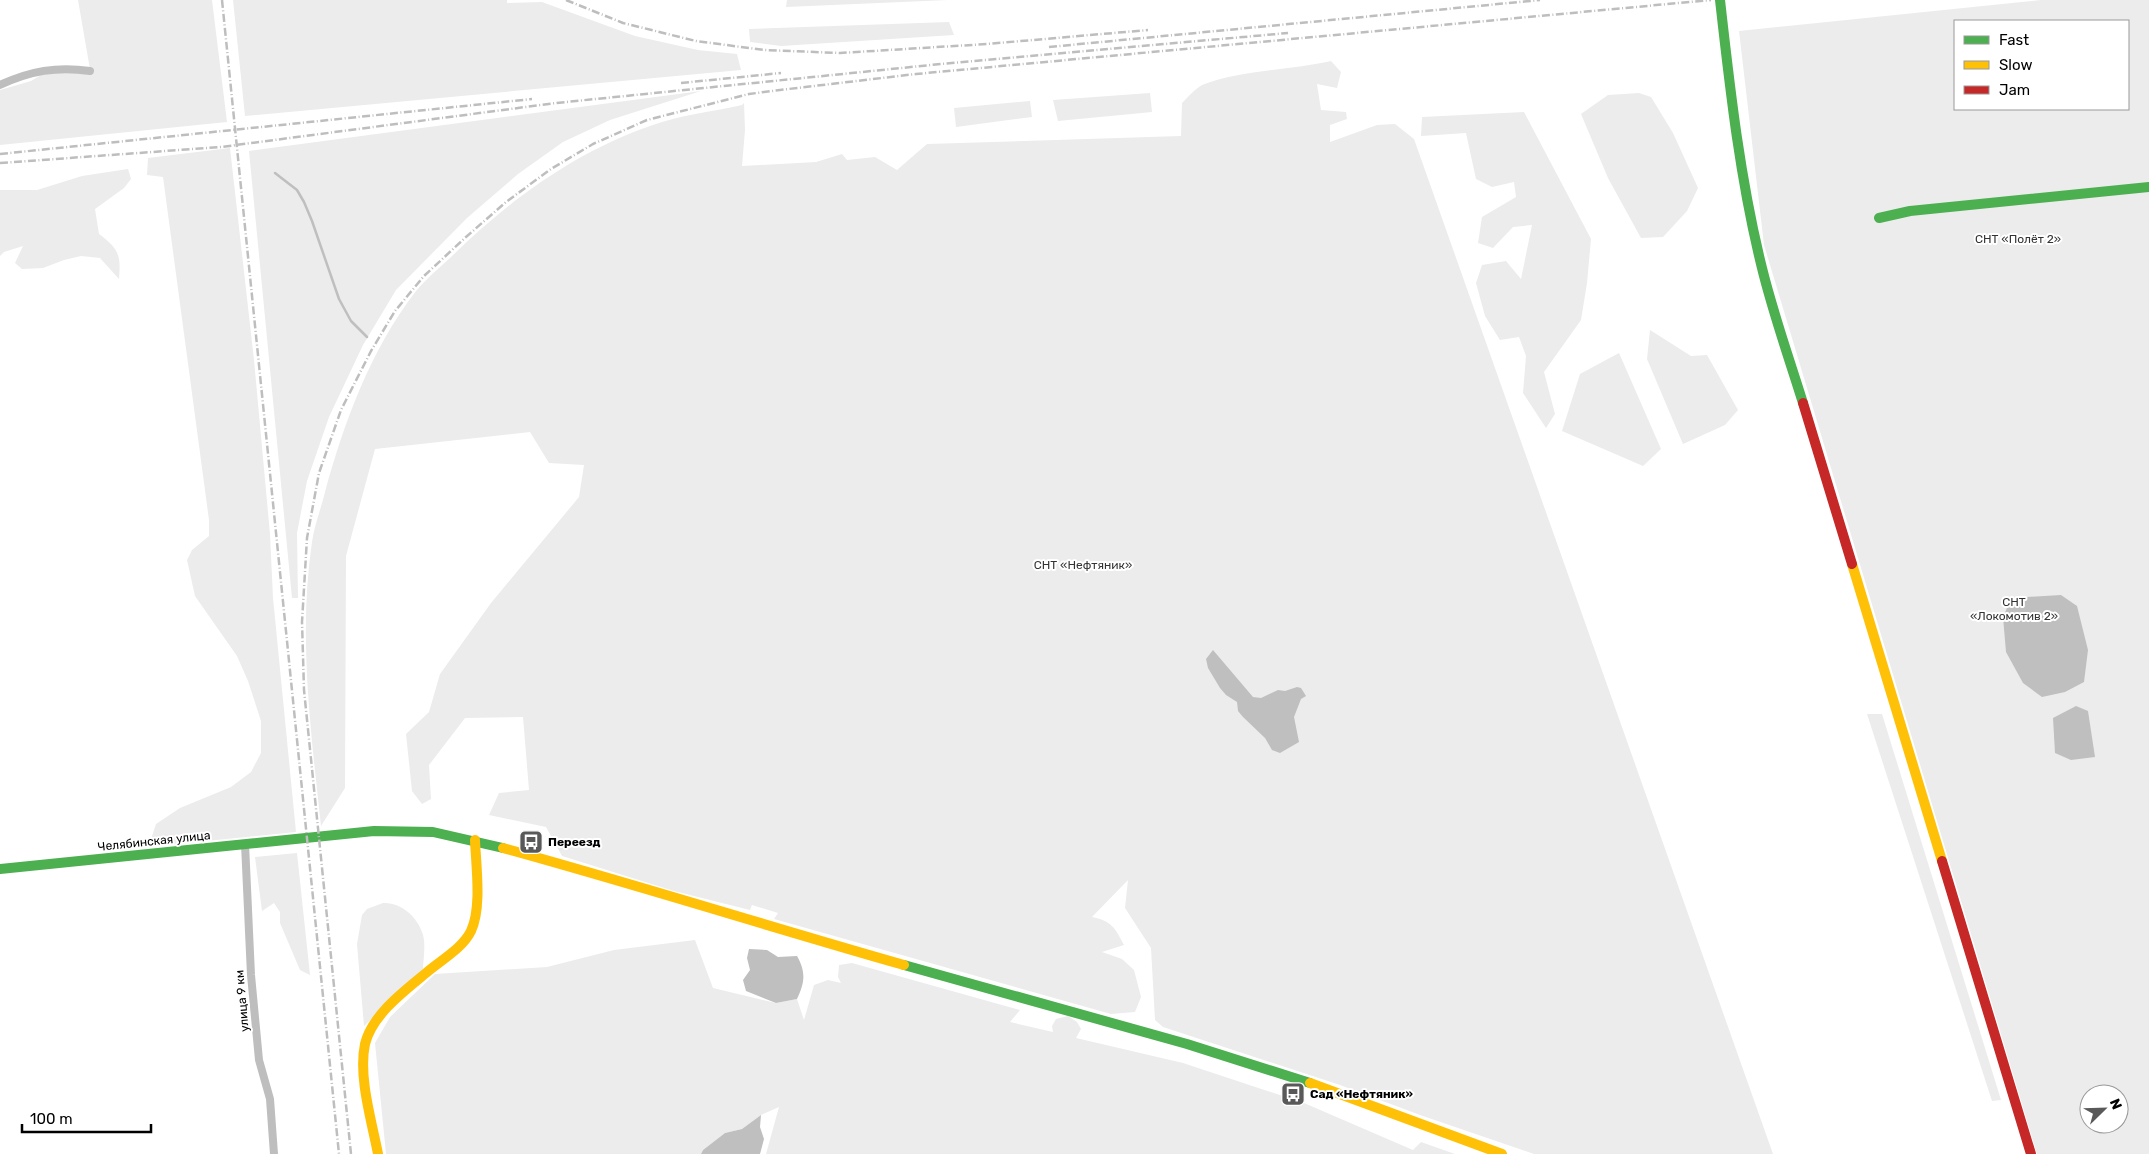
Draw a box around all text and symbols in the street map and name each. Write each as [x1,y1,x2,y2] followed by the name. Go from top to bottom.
[1954,20,2129,110] legend
[1999,31,2029,49] text: Fast
[1999,56,2032,74] text: Slow
[1999,81,2030,99] text: Jam
[1975,232,2061,246] park label: СНТ «Полёт 2»
[1034,558,1132,572] park label: СНТ «Нефтяник»
[1970,595,2058,623] park label: СНТ «Локомотив 2»
[97,828,211,854] street label: Челябинская улица
[518,829,544,855] bus stop icon: Переезд
[548,835,601,849] place label: Переезд
[232,969,252,1033] street label: улица 9 км
[1280,1081,1306,1107] bus stop icon: Сад «Нефтяник»
[2079,1084,2129,1134] north arrow
[1310,1087,1414,1101] place label: Сад «Нефтяник»
[2106,1096,2125,1112] text: N
[22,1102,151,1134] scale bar
[30,1110,72,1128] text: 100 m

